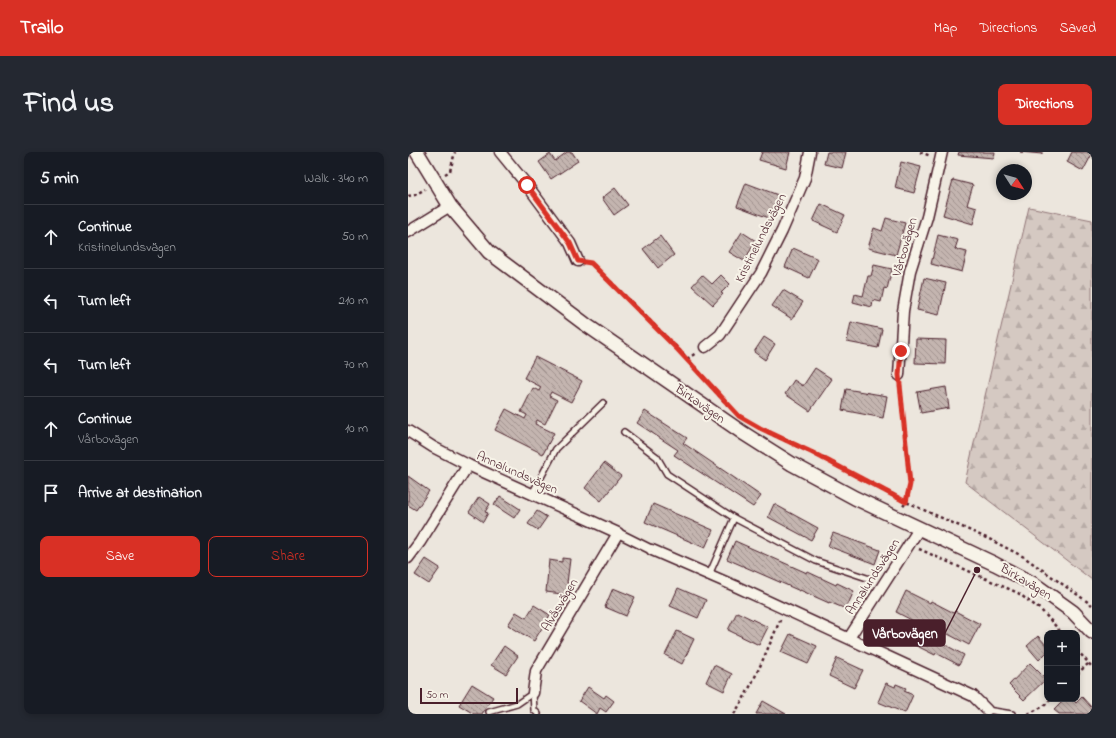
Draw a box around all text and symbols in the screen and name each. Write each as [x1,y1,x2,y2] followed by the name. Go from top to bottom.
[20,15,64,42] text: Trailo
[934,18,957,39] text: Map
[979,18,1037,39] text: Directions
[1059,18,1096,39] text: Saved
[24,84,114,125] text: Find us
[998,84,1092,125] button: Directions
[996,164,1032,200] north arrow
[40,166,79,191] text: 5 min
[304,169,368,188] text: Walk · 340 m
[518,176,536,194] route start
[730,190,793,286] street label: Kristinelundsvägen
[887,215,923,280] street label: Vårbovägen
[78,216,132,238] text: Continue
[40,226,62,248] icon: ahead
[342,227,368,246] text: 50 m
[78,238,176,257] text: Kristinelundsvägen
[40,290,62,312] icon: left
[78,290,131,312] text: Turn left
[338,291,368,310] text: 210 m
[892,342,910,360] route end
[40,354,62,376] icon: left
[78,354,131,376] text: Turn left
[344,355,368,374] text: 70 m
[670,379,729,429] street label: Birkavägen
[78,408,132,430] text: Continue
[40,418,62,440] icon: ahead
[345,419,368,438] text: 10 m
[78,430,138,449] text: Vårbovägen
[473,447,561,500] street label: Annalundsvägen
[40,482,62,504] icon: arrive
[78,482,202,504] text: Arrive at destination
[841,535,906,619] street label: Annalundsvägen
[40,536,200,577] button: Save
[208,536,368,577] button: Share
[995,559,1056,606] street label: Birkavägen
[537,575,584,635] street label: Alvåsvägen
[864,620,945,646] callout: Vårbovägen
[871,624,938,647] text: Vårbovägen
[1044,630,1080,702] map controls
[1044,630,1080,666] button: +
[1044,666,1080,702] button: −
[420,686,518,705] scale bar
[426,687,448,703] text: 50 m

